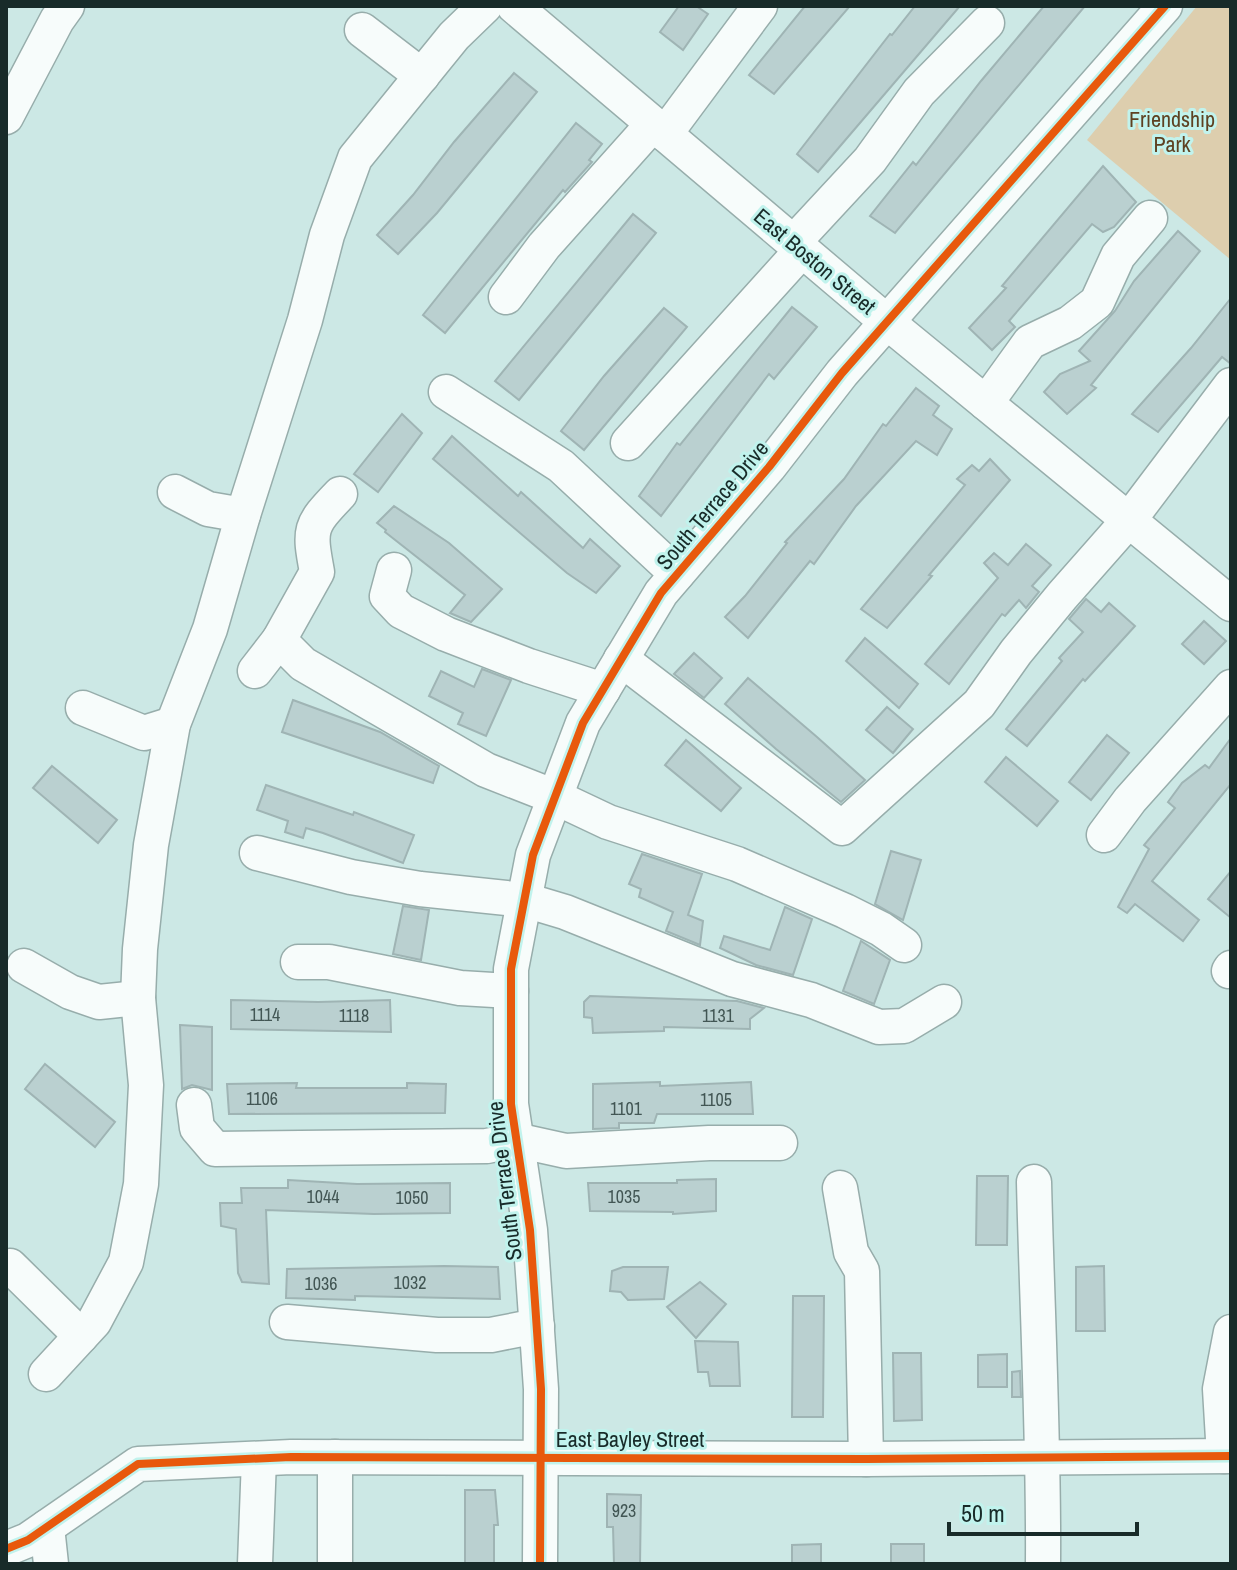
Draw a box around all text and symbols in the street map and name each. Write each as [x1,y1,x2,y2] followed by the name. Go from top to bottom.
[1129,104,1215,159] park label: Friendship Park
[748,201,882,321] street label: East Boston Street
[649,434,775,576] street label: South Terrace Drive
[250,1002,280,1027] house number: 1114
[339,1003,369,1028] house number: 1118
[702,1003,735,1028] house number: 1131
[246,1086,278,1111] house number: 1106
[700,1087,732,1112] house number: 1105
[610,1096,643,1121] house number: 1101
[479,1100,529,1262] street label: South Terrace Drive
[307,1184,339,1209] house number: 1044
[608,1184,640,1209] house number: 1035
[396,1185,428,1210] house number: 1050
[394,1270,426,1295] house number: 1032
[305,1271,337,1296] house number: 1036
[556,1424,704,1454] street label: East Bayley Street
[949,1486,1137,1536] scale bar
[961,1497,1005,1529] text: 50 m
[612,1498,636,1523] house number: 923

